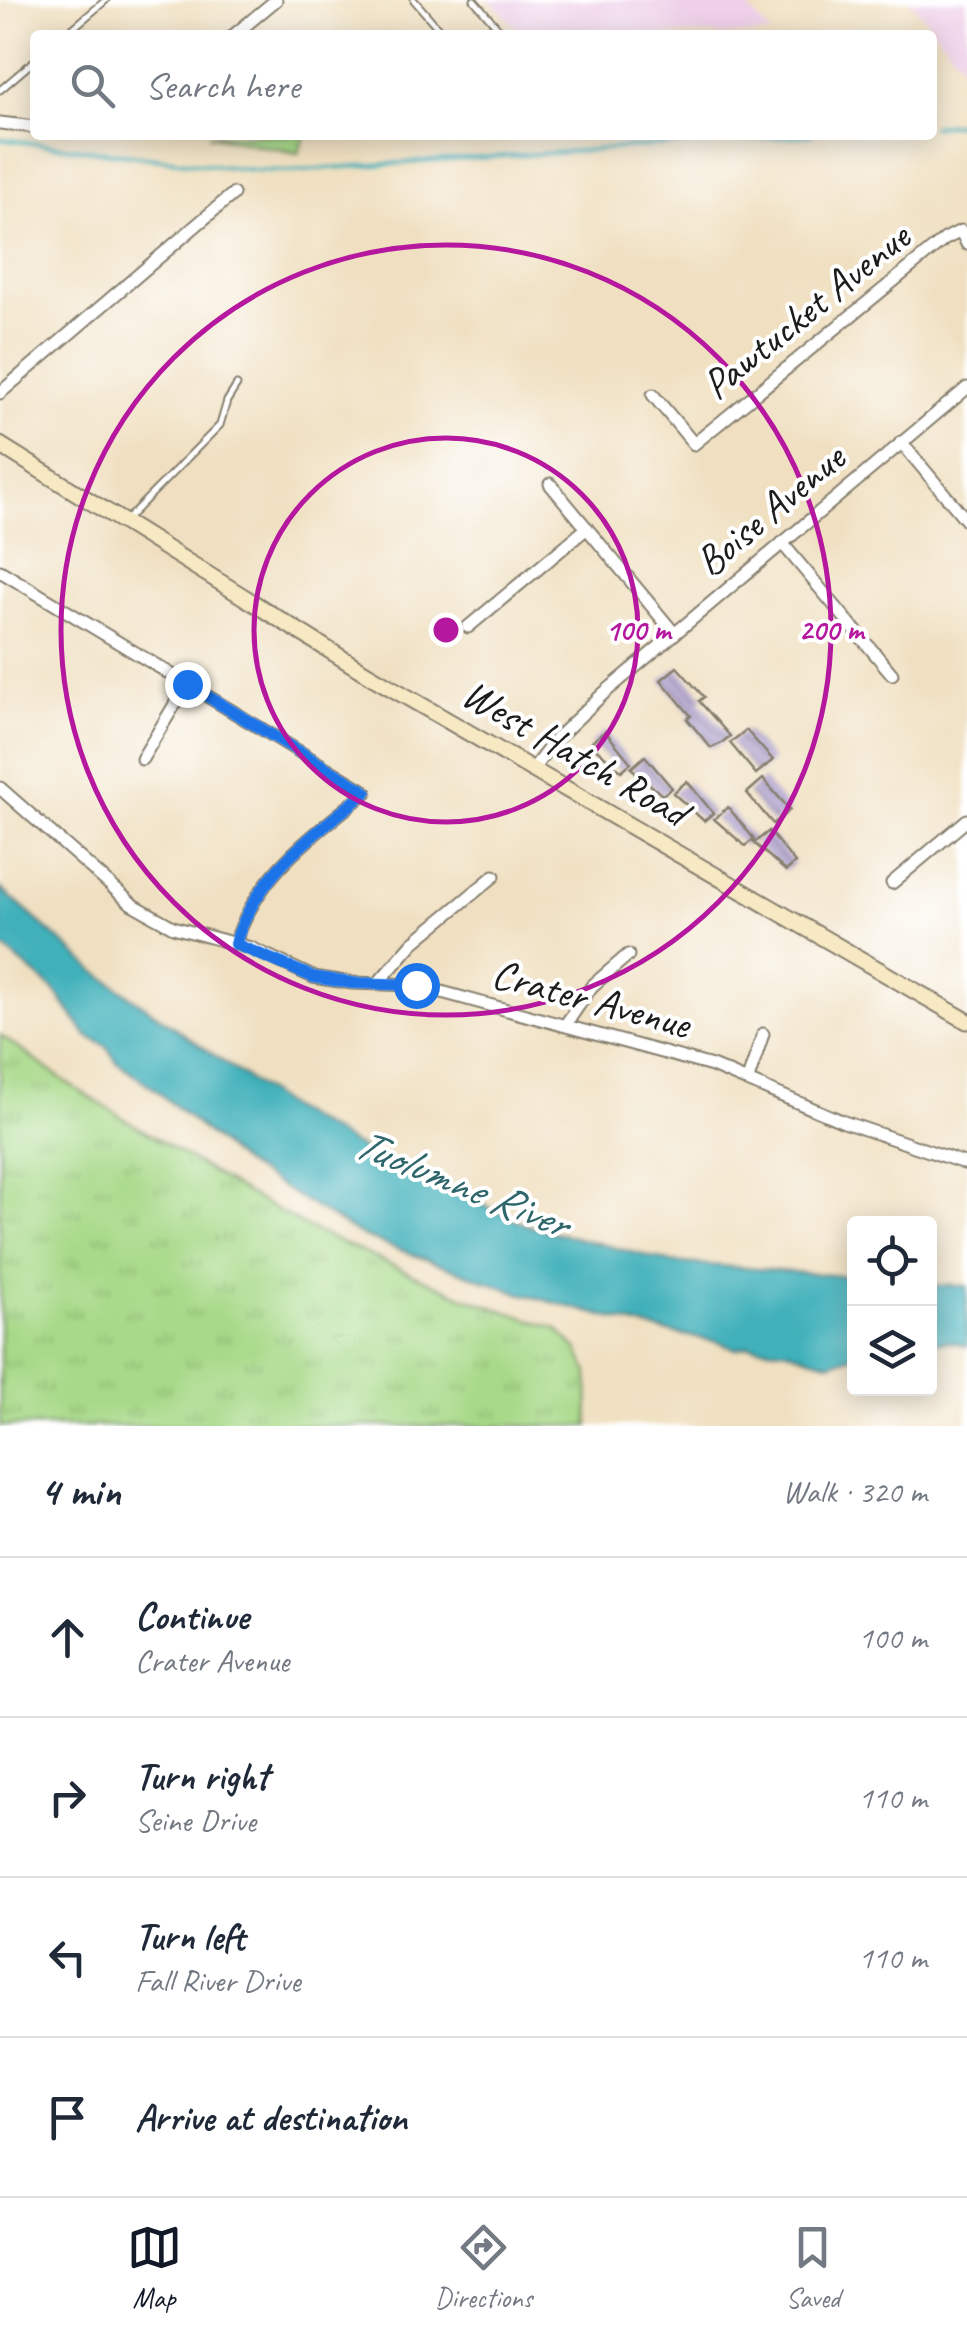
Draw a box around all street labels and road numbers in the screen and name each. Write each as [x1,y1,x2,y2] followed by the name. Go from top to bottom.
[691,210,923,411] street label: Pawtucket Avenue
[684,431,858,588] street label: Boise Avenue
[453,667,702,842] street label: West Hatch Road
[486,947,698,1051] street label: Crater Avenue

